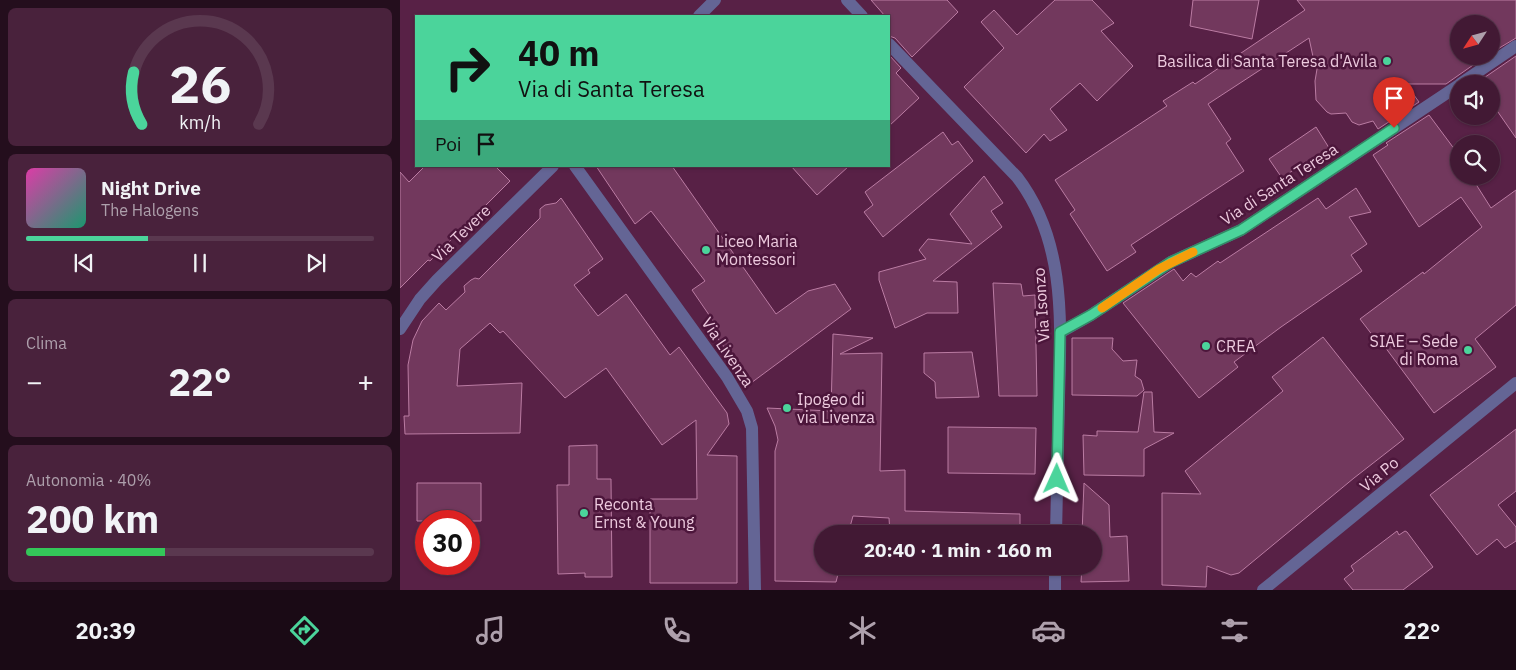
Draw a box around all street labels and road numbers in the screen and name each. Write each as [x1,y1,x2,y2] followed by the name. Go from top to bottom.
[1217,138,1342,229] street label: Via di Santa Teresa
[427,200,495,266] street label: Via Tevere
[1028,267,1054,343] street label: Via Isonzo
[697,313,759,391] street label: Via Livenza
[1355,452,1403,496] street label: Via Po

